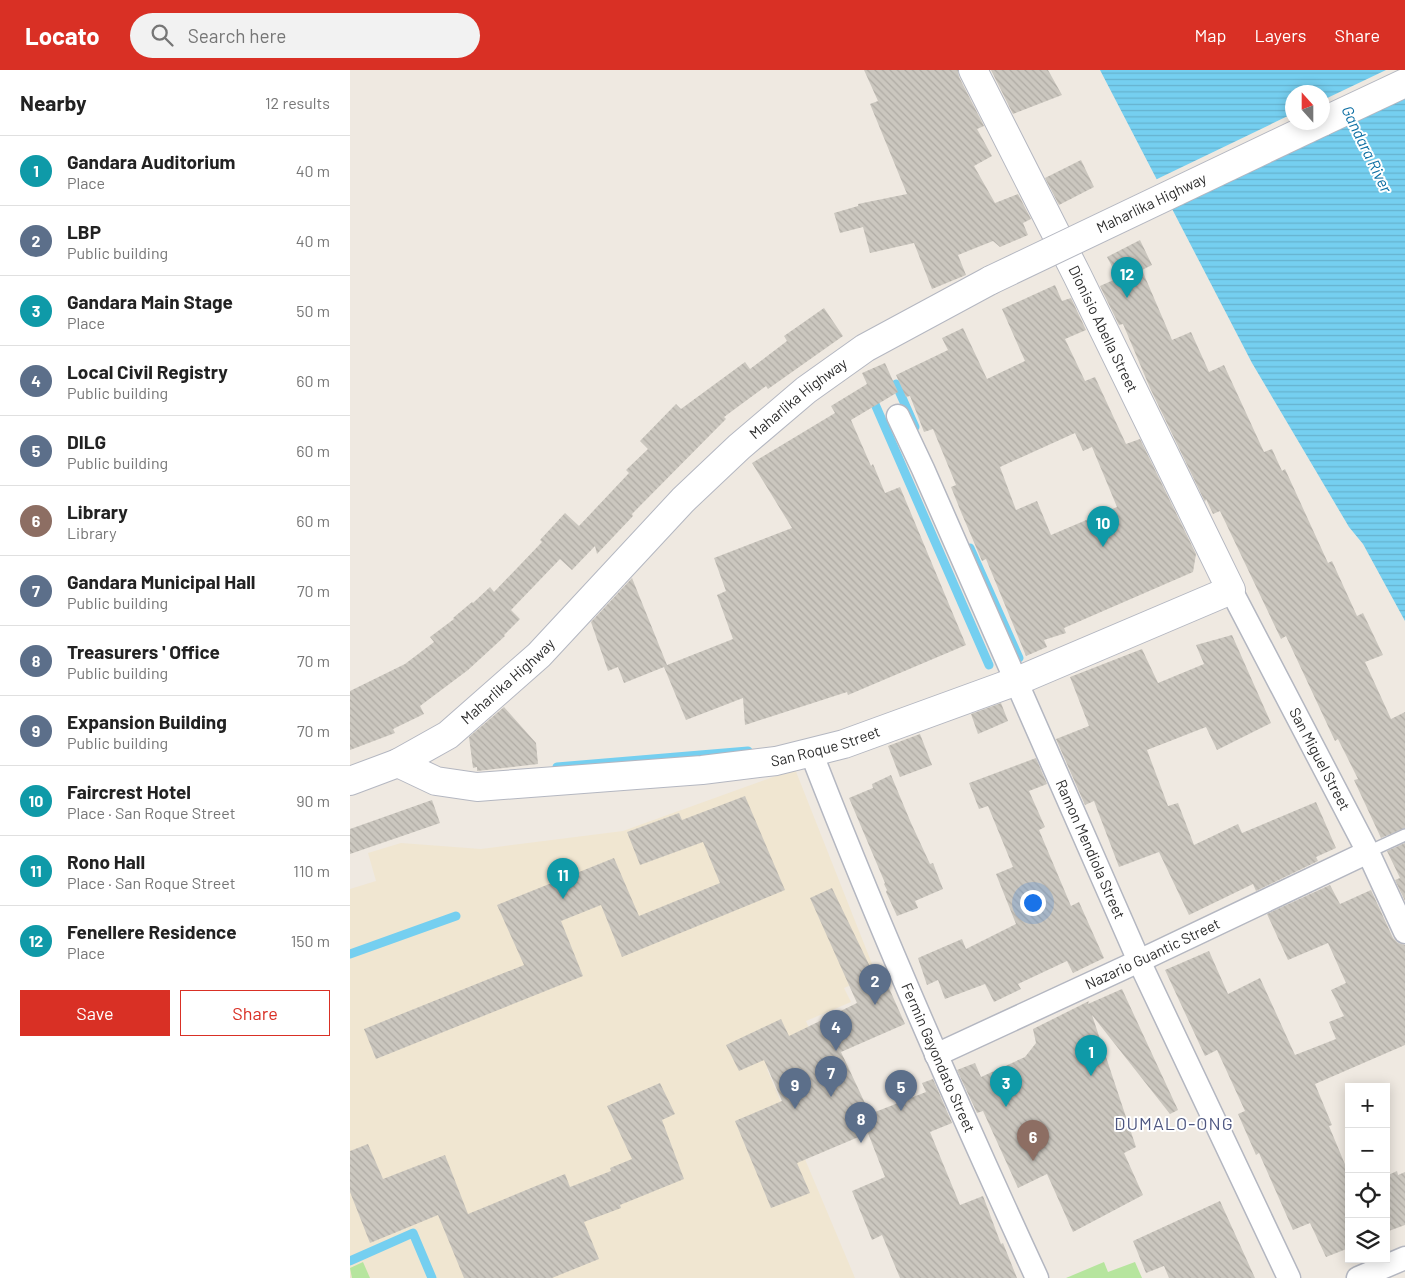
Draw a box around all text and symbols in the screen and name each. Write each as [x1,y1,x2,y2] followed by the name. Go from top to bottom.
[130,13,480,58] search box
[25,21,100,50] text: Locato
[148,21,176,49] icon: search
[188,24,286,47] text: Search here
[1194,24,1226,46] text: Map
[1254,24,1307,46] text: Layers
[1335,24,1380,46] text: Share
[1285,85,1330,130] north arrow
[20,90,86,115] text: Nearby
[265,93,330,112] text: 12 results
[1338,102,1397,197] water label: Gandara River
[67,150,235,173] text: Gandara Auditorium
[33,161,39,180] text: 1
[296,161,330,180] text: 40 m
[1093,168,1209,236] street label: Maharlika Highway
[67,173,105,192] text: Place
[67,220,101,243] text: LBP
[32,231,40,250] text: 2
[296,231,330,250] text: 40 m
[67,243,168,262] text: Public building
[1111,257,1143,298] pin: 12
[1065,262,1142,395] street label: Dionisio Abella Street
[67,290,233,313] text: Gandara Main Stage
[32,301,40,320] text: 3
[296,301,330,320] text: 50 m
[67,313,105,332] text: Place
[745,354,850,442] street label: Maharlika Highway
[67,360,228,383] text: Local Civil Registry
[31,371,41,390] text: 4
[296,371,330,390] text: 60 m
[67,383,168,402] text: Public building
[67,430,106,453] text: DILG
[32,441,40,460] text: 5
[296,441,330,460] text: 60 m
[67,453,168,472] text: Public building
[67,500,128,523] text: Library
[1087,506,1119,547] pin: 10
[32,511,40,530] text: 6
[296,511,330,530] text: 60 m
[67,523,117,542] text: Library
[67,570,255,593] text: Gandara Municipal Hall
[32,581,40,600] text: 7
[297,581,330,600] text: 70 m
[67,593,168,612] text: Public building
[457,634,558,727] street label: Maharlika Highway
[67,640,220,663] text: Treasurers ' Office
[32,651,40,670] text: 8
[297,651,330,670] text: 70 m
[67,663,168,682] text: Public building
[1286,704,1355,813] street label: San Miguel Street
[67,710,227,733] text: Expansion Building
[32,721,40,740] text: 9
[297,721,330,740] text: 70 m
[770,722,882,770] street label: San Roque Street
[67,733,168,752] text: Public building
[1052,776,1129,921] street label: Ramon Mendiola Street
[67,780,191,803] text: Faircrest Hotel
[29,791,43,810] text: 10
[296,791,330,810] text: 90 m
[67,803,235,822] text: Place · San Roque Street
[67,850,145,873] text: Rono Hall
[547,858,579,899] pin: 11
[30,861,42,880] text: 11
[293,861,330,880] text: 110 m
[67,873,235,892] text: Place · San Roque Street
[1020,890,1046,916] your location
[1082,914,1223,993] street label: Nazario Guantic Street
[67,920,237,943] text: Fenellere Residence
[29,931,43,950] text: 12
[291,931,330,950] text: 150 m
[67,943,105,962] text: Place
[859,964,891,1005] pin: 2
[898,980,979,1135] street label: Fermin Gayondato Street
[20,990,170,1036] button: Save
[180,990,330,1036] button: Share
[820,1010,852,1051] pin: 4
[1075,1035,1107,1076] pin: 1
[815,1056,847,1097] pin: 7
[990,1066,1022,1107] pin: 3
[779,1068,811,1109] pin: 9
[885,1070,917,1111] pin: 5
[1345,1083,1390,1263] map controls
[1345,1083,1390,1128] button: +
[845,1102,877,1143] pin: 8
[1114,1112,1234,1134] district label: DUMALO-ONG
[1017,1120,1049,1161] pin: 6
[1345,1128,1390,1173] button: −
[1345,1173,1390,1218] button: locate
[1345,1218,1390,1263] button: layers

